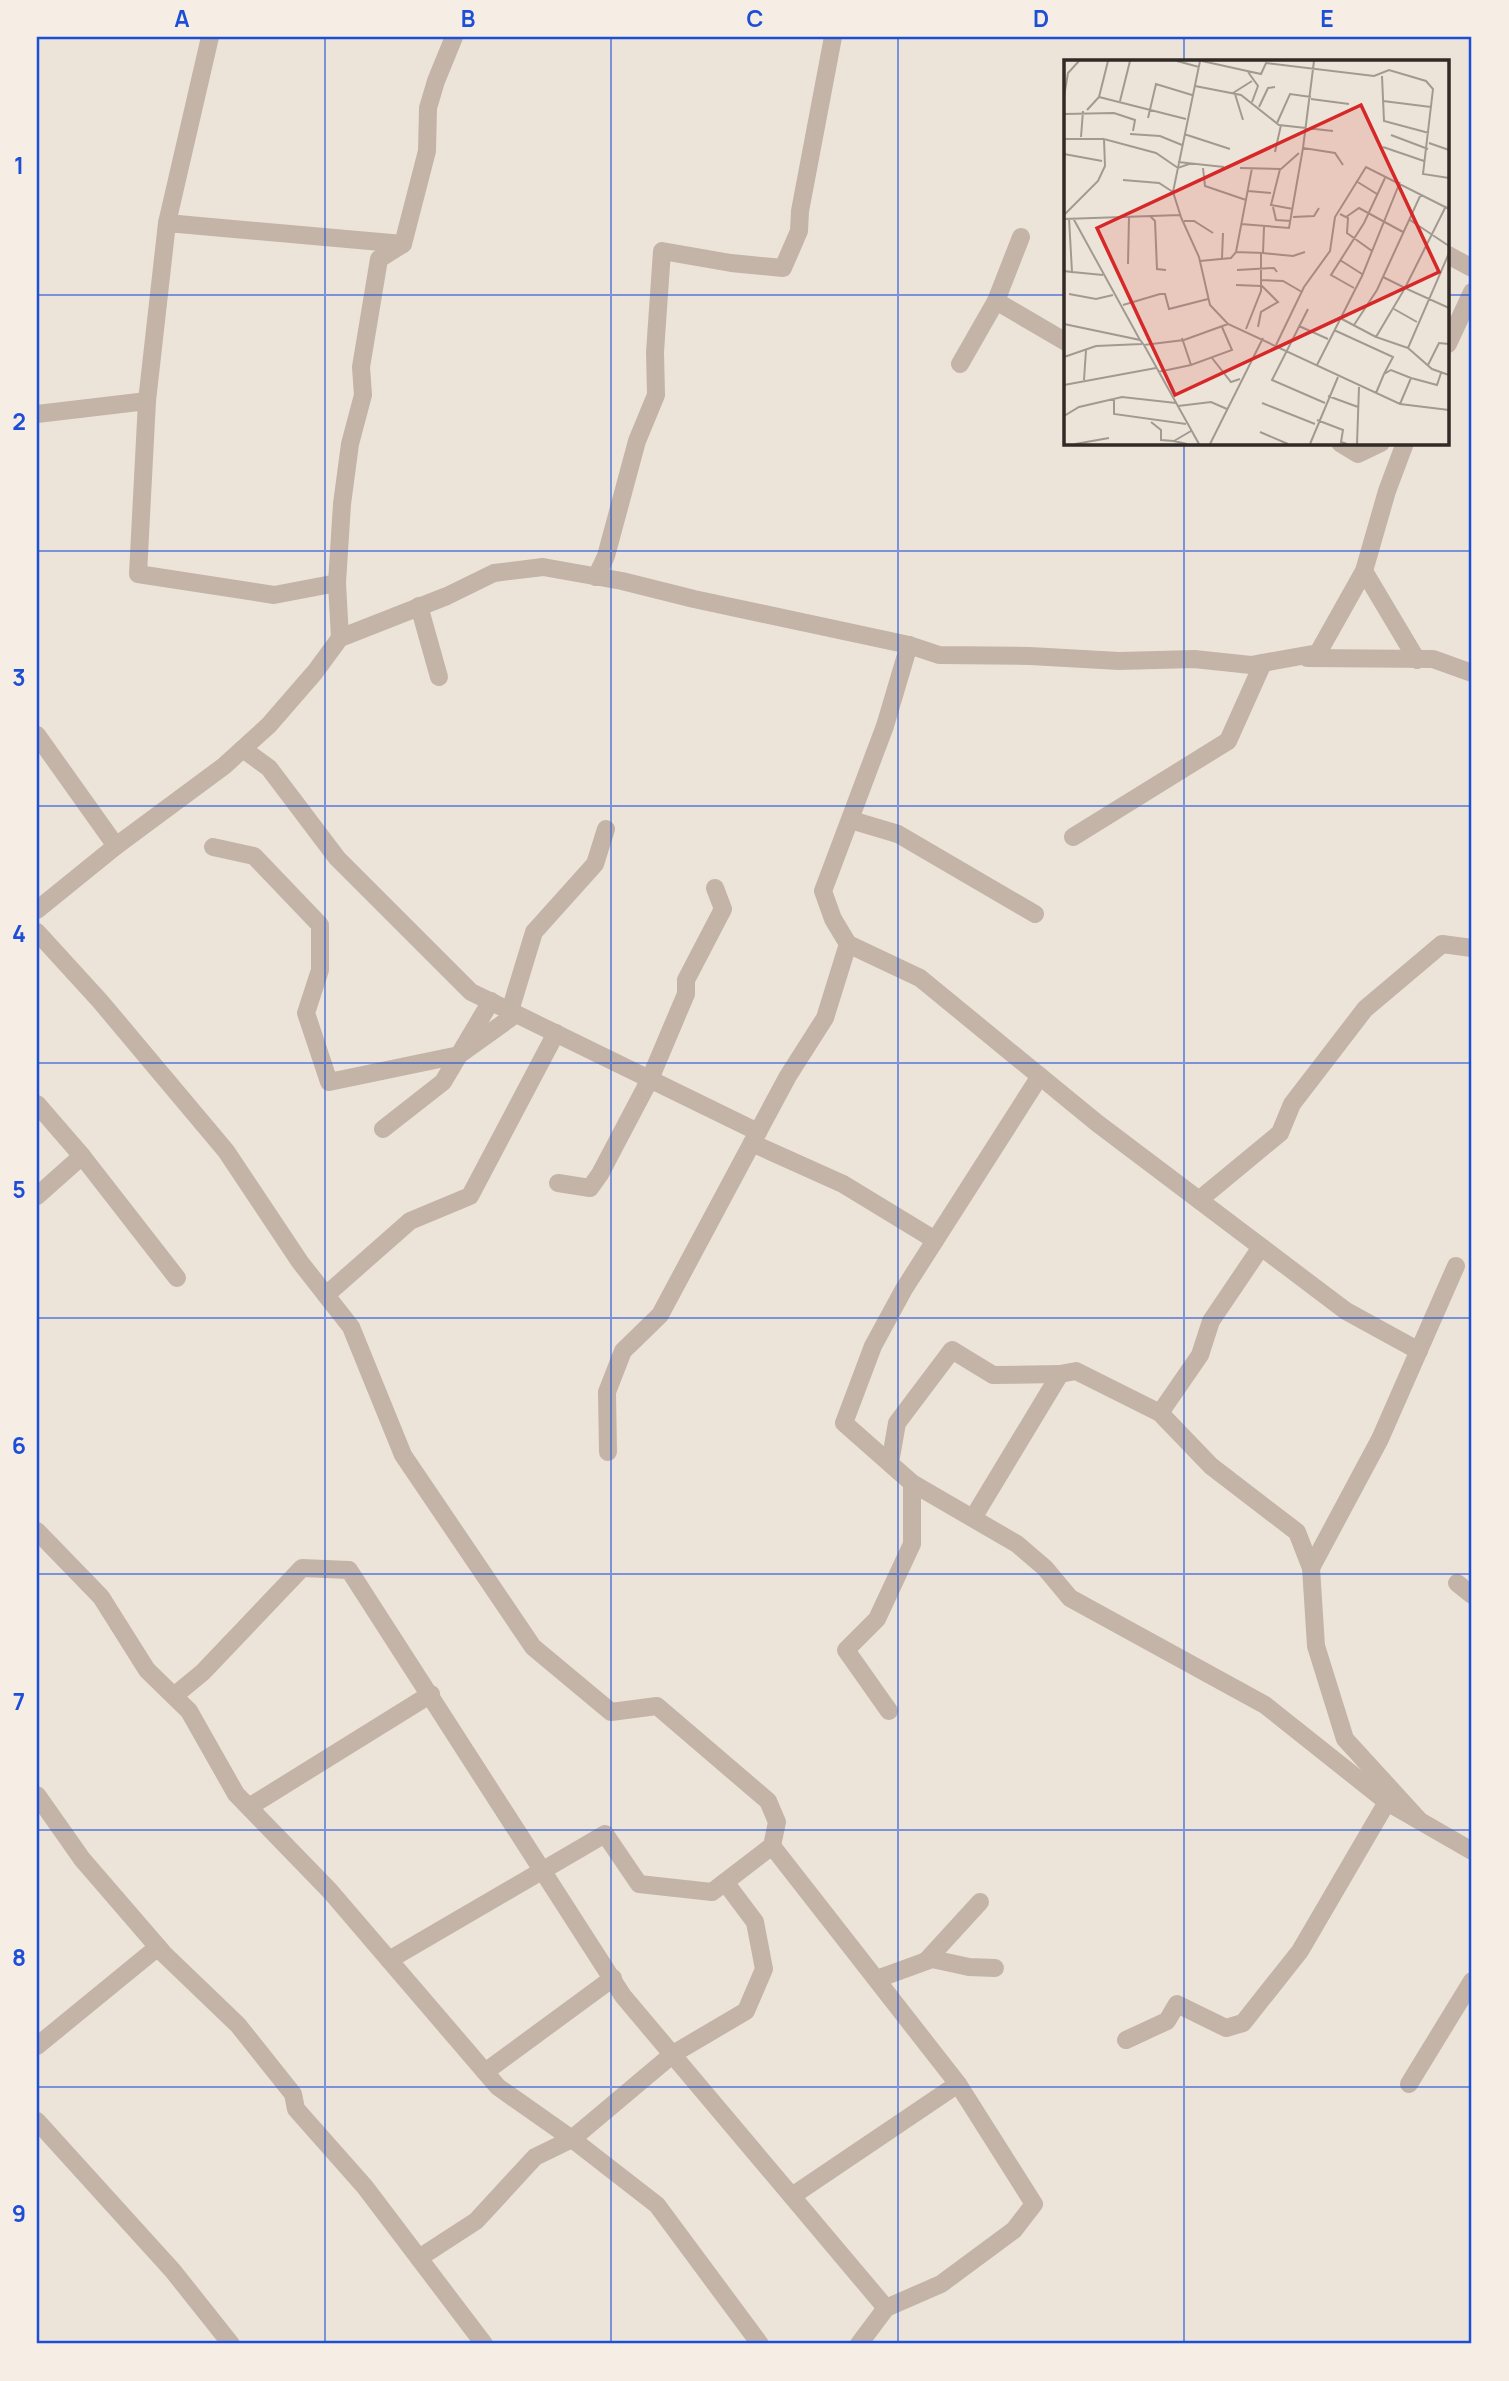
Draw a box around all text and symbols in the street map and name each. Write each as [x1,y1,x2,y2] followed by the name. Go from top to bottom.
[174,2,190,34] text: A
[461,2,475,34] text: B
[747,2,764,34] text: C
[1033,2,1049,34] text: D
[1320,2,1334,34] text: E
[1064,60,1450,444] inset map
[14,149,24,181] text: 1
[12,405,26,437] text: 2
[12,661,26,693] text: 3
[12,917,26,949] text: 4
[12,1173,26,1205] text: 5
[12,1429,26,1461] text: 6
[13,1685,25,1717] text: 7
[12,1941,26,1973] text: 8
[12,2197,26,2229] text: 9

